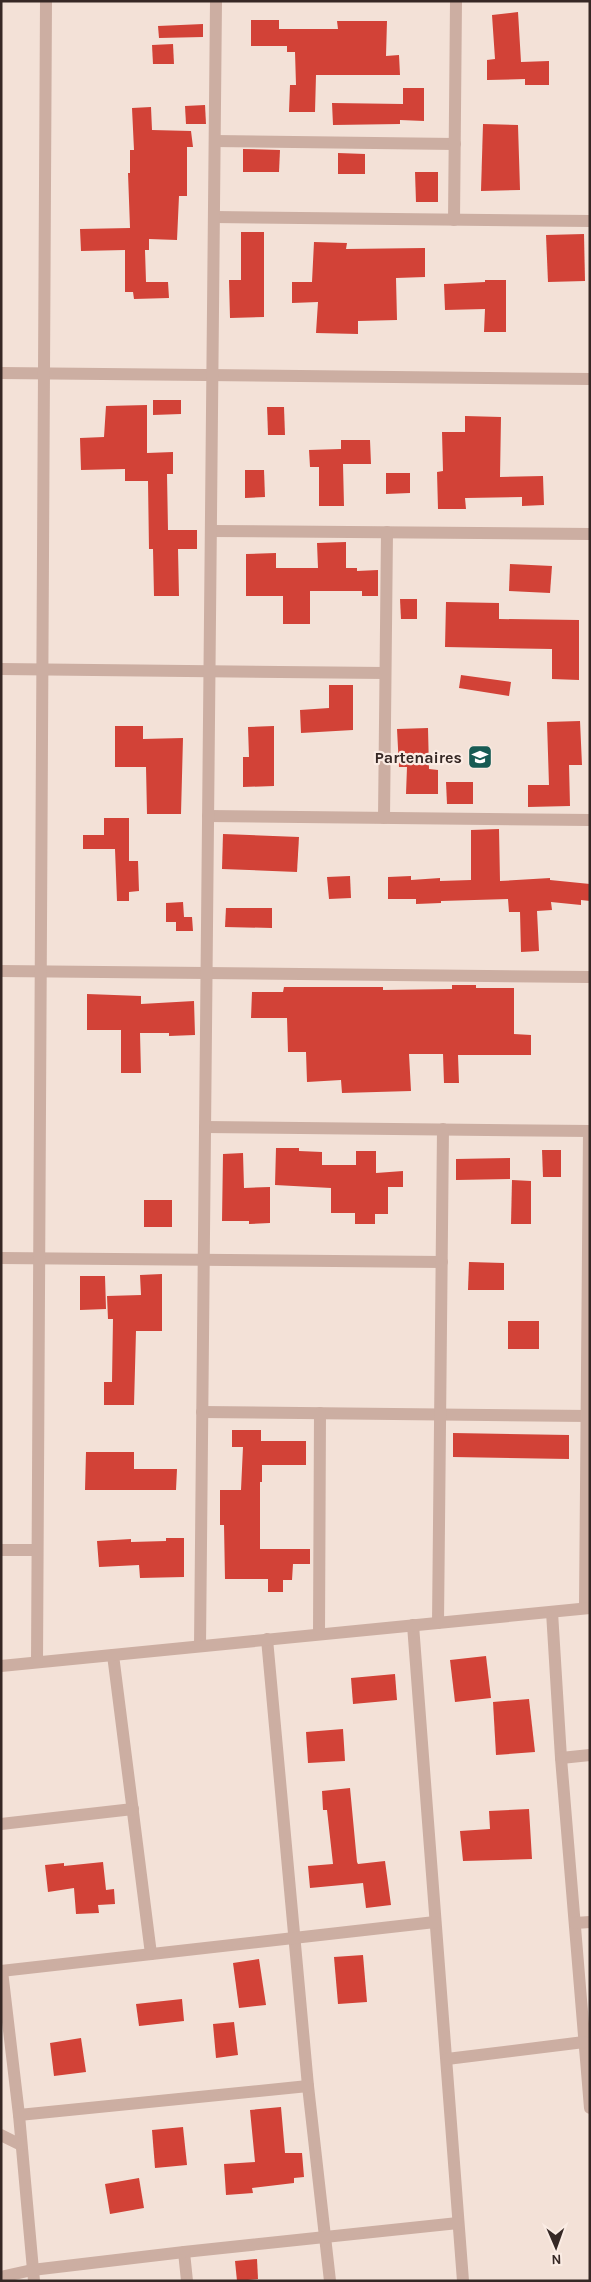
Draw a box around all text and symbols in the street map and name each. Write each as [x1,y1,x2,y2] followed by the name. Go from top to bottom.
[467,744,493,770] school or university icon: Partenaires
[375,748,462,767] place label: Partenaires
[531,2222,581,2272] north arrow
[551,2251,562,2268] text: N

